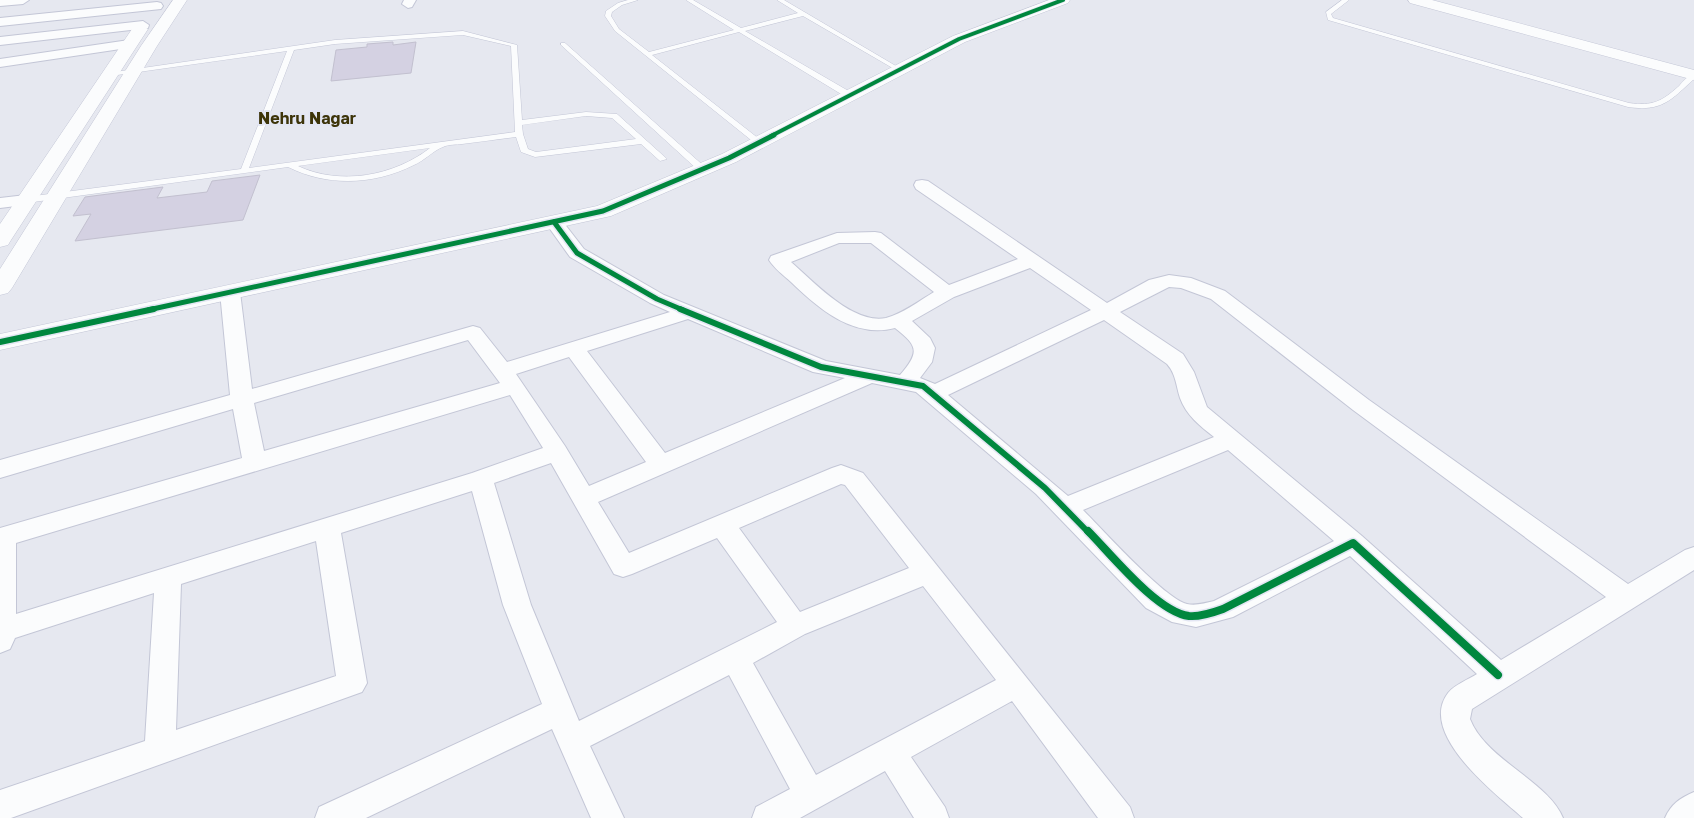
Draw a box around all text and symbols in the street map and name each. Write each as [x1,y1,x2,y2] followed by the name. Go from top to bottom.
[258,108,356,128] district label: Nehru Nagar

